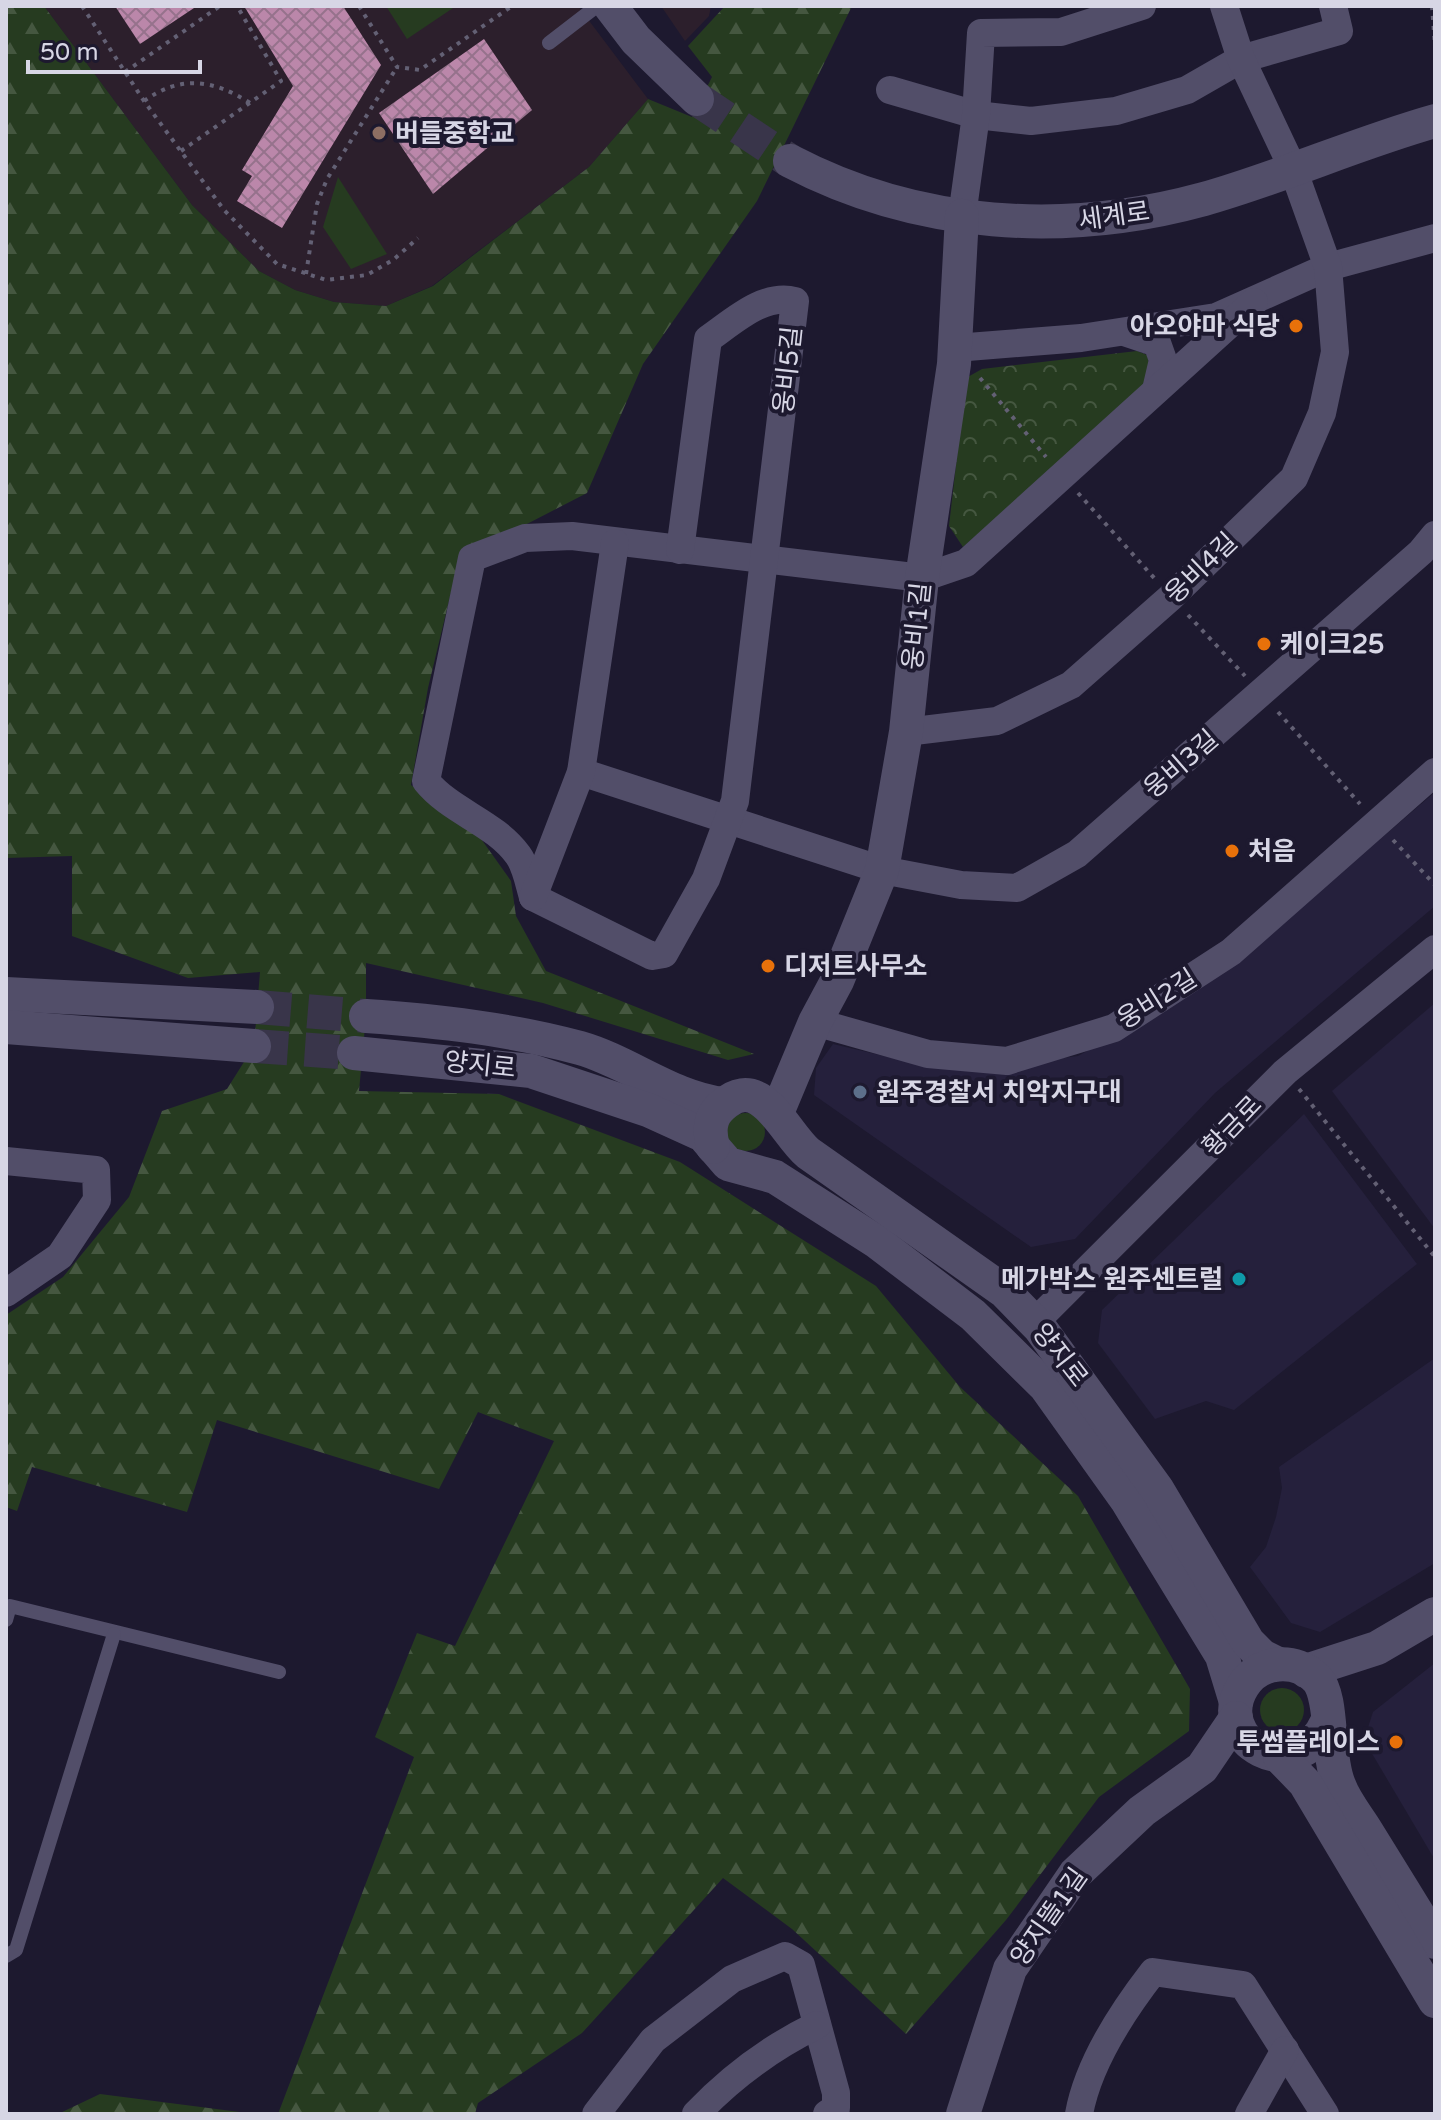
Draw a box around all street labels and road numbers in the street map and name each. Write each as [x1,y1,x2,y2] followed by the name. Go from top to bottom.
[1076,196,1152,236] street label: 세계로
[768,325,808,415] street label: 웅비5길
[1159,526,1243,610] street label: 웅비4길
[897,581,937,671] street label: 웅비1길
[1138,723,1224,805] street label: 웅비3길
[1111,963,1203,1035] street label: 웅비2길
[443,1046,517,1084] street label: 양지로
[1196,1089,1268,1163] street label: 황금로
[1026,1317,1094,1393] street label: 양지로
[1004,1862,1094,1972] street label: 양지뜰1길

